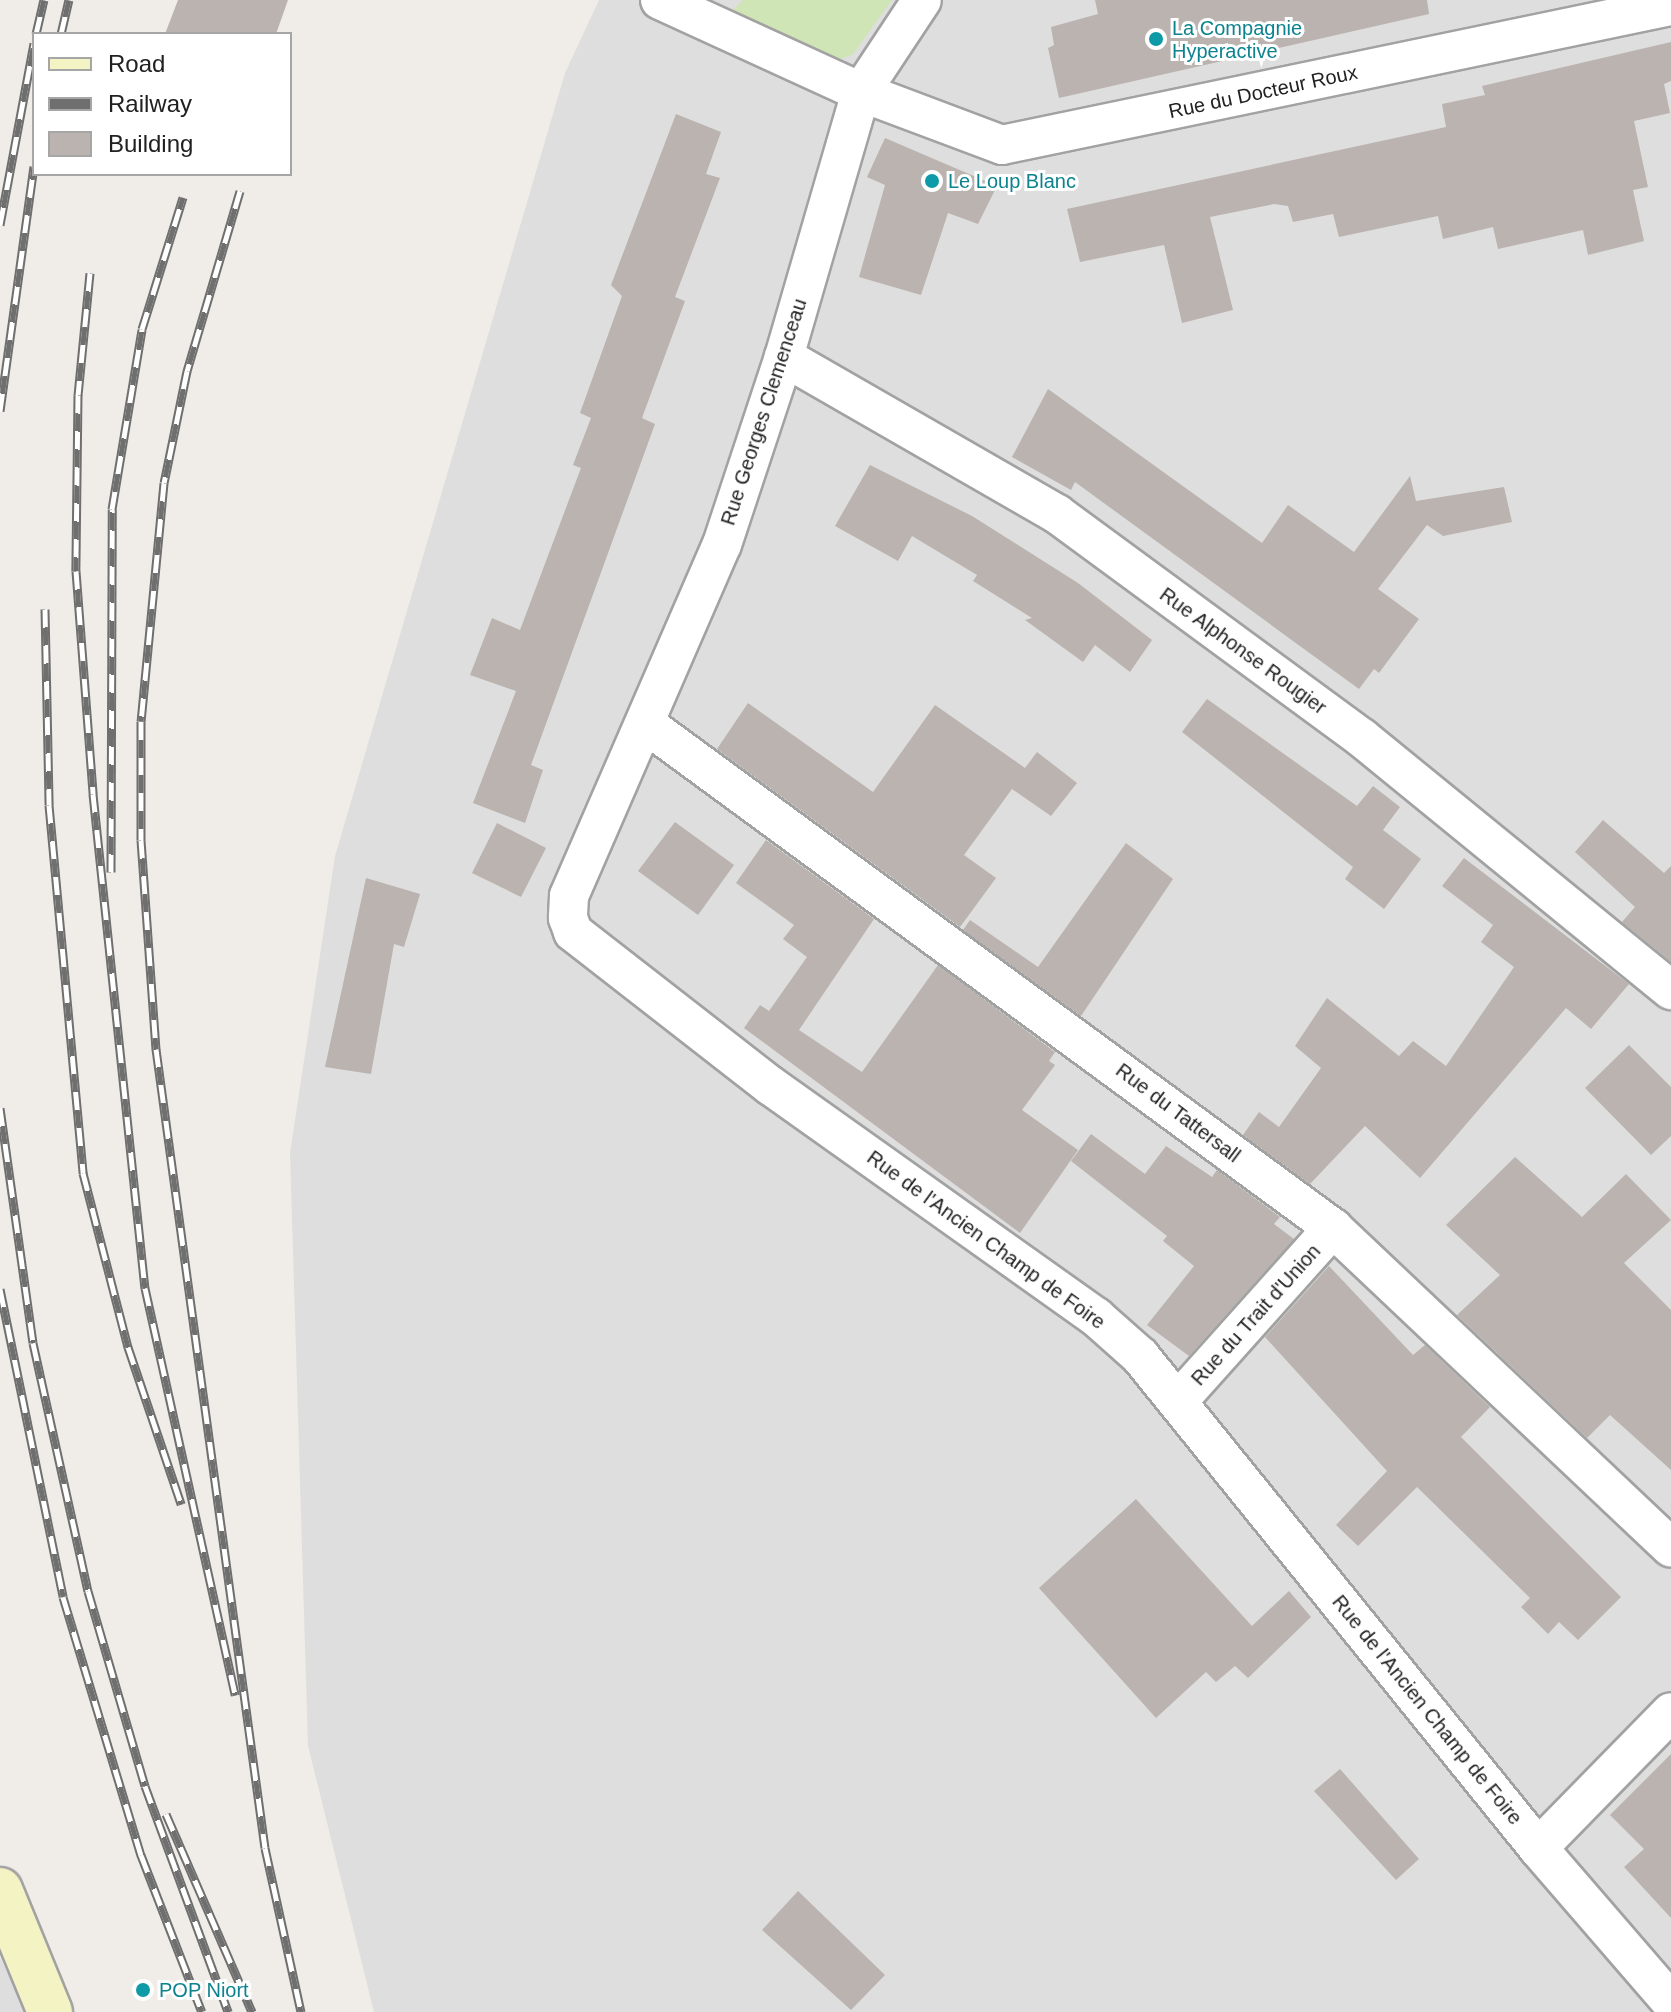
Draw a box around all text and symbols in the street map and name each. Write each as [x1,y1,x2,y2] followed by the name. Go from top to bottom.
[1172,16,1302,63] place label: La Compagnie Hyperactive
[1147,30,1165,48] marker: La Compagnie Hyperactive
[32,32,292,176] legend
[108,50,165,77] text: Road
[1166,60,1360,124] street label: Rue du Docteur Roux
[108,90,192,117] text: Railway
[108,130,193,157] text: Building
[948,169,1076,193] place label: Le Loup Blanc
[923,172,941,190] marker: Le Loup Blanc
[716,296,812,528] street label: Rue Georges Clemenceau
[1155,582,1331,720] street label: Rue Alphonse Rougier
[1111,1058,1245,1168] street label: Rue du Tattersall
[862,1146,1110,1334] street label: Rue de l'Ancien Champ de Foire
[1186,1239,1326,1391] street label: Rue du Trait d'Union
[1327,1590,1527,1830] street label: Rue de l'Ancien Champ de Foire
[159,1978,249,2002] place label: POP Niort
[134,1981,152,1999] marker: POP Niort

